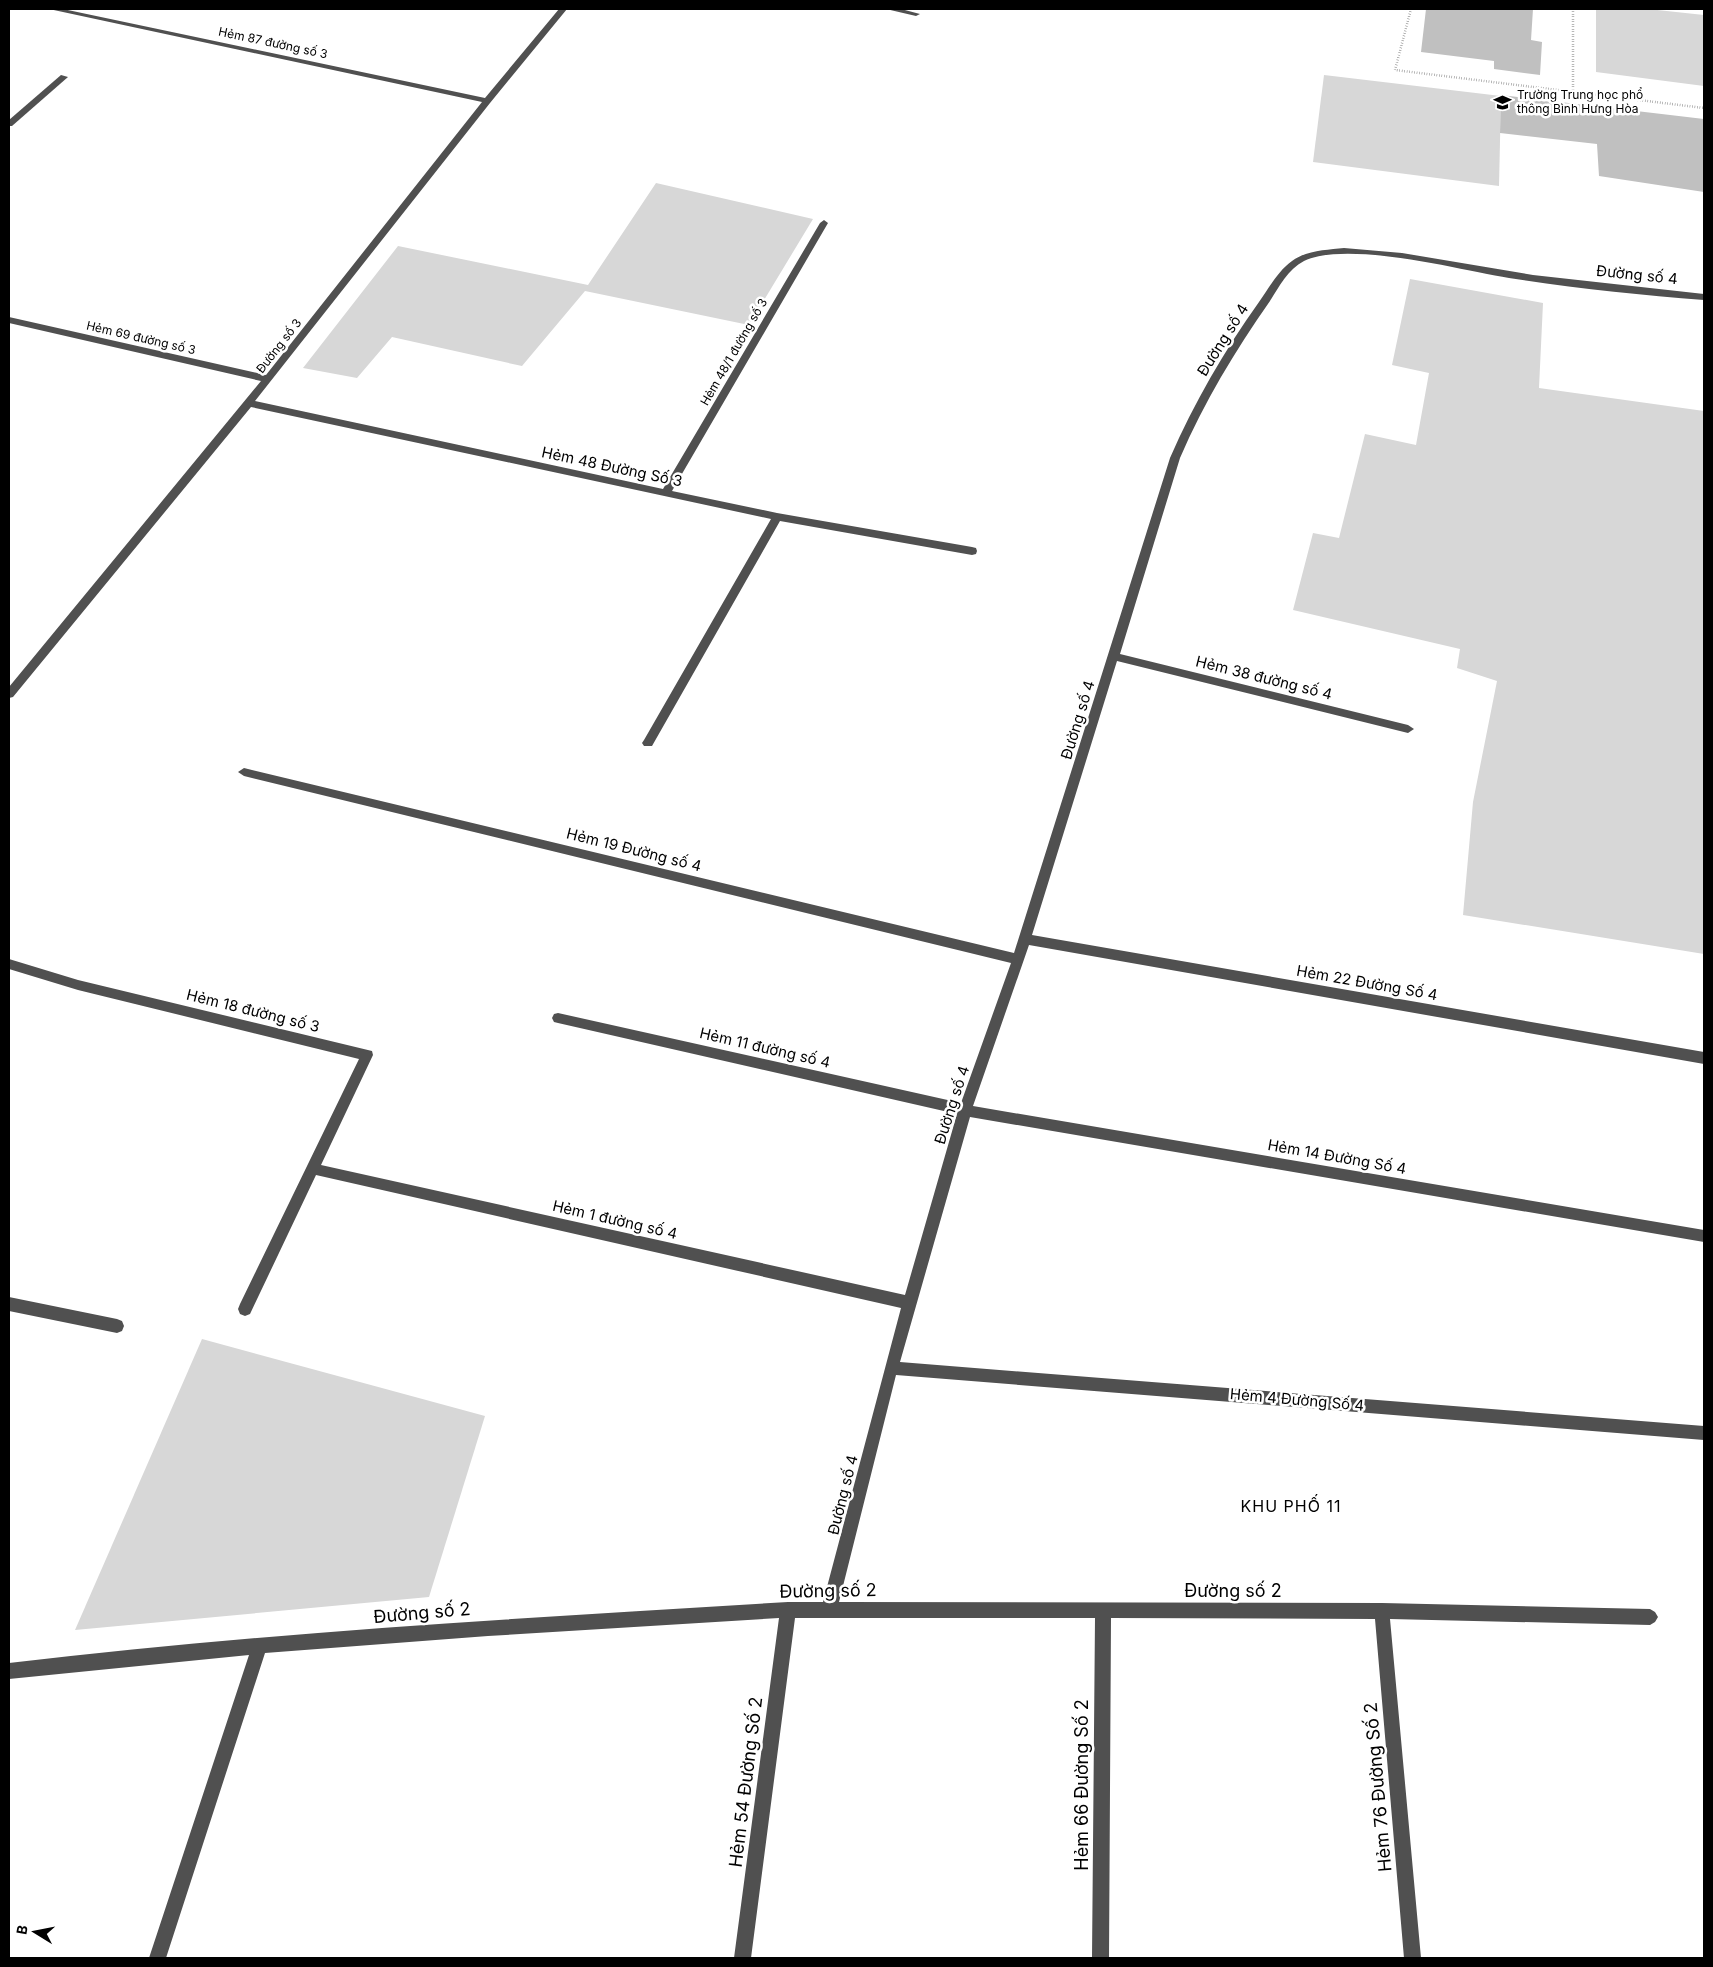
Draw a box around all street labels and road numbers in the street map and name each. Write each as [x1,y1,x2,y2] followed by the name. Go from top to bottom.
[217,24,329,61] street label: Hẻm 87 đường số 3
[1595,261,1679,288] street label: Đường số 4
[697,296,770,408] street label: Hẻm 48/1 đường số 3
[1193,300,1252,379] street label: Đường số 4
[253,315,305,376] street label: Đường số 3
[85,318,197,357] street label: Hẻm 69 đường số 3
[540,442,684,491] street label: Hẻm 48 Đường Số 3
[1194,651,1334,704] street label: Hẻm 38 đường số 4
[1056,678,1099,762] street label: Đường số 4
[565,824,704,875] street label: Hẻm 19 Đường số 4
[1295,961,1439,1004] street label: Hẻm 22 Đường Số 4
[185,985,322,1036] street label: Hẻm 18 đường số 3
[698,1023,832,1072] street label: Hẻm 11 đường số 4
[930,1063,973,1147] street label: Đường số 4
[1266,1135,1408,1178] street label: Hẻm 14 Đường Số 4
[551,1196,679,1243] street label: Hẻm 1 đường số 4
[1229,1384,1365,1415] street label: Hẻm 4 Đường Số 4
[823,1453,862,1537] street label: Đường số 4
[779,1579,877,1602] street label: Đường số 2
[1184,1580,1282,1601] street label: Đường số 2
[373,1598,471,1627] street label: Đường số 2
[725,1695,766,1868] street label: Hẻm 54 Đường Số 2
[1071,1699,1092,1871] street label: Hẻm 66 Đường Số 2
[1360,1701,1395,1873] street label: Hẻm 76 Đường Số 2

